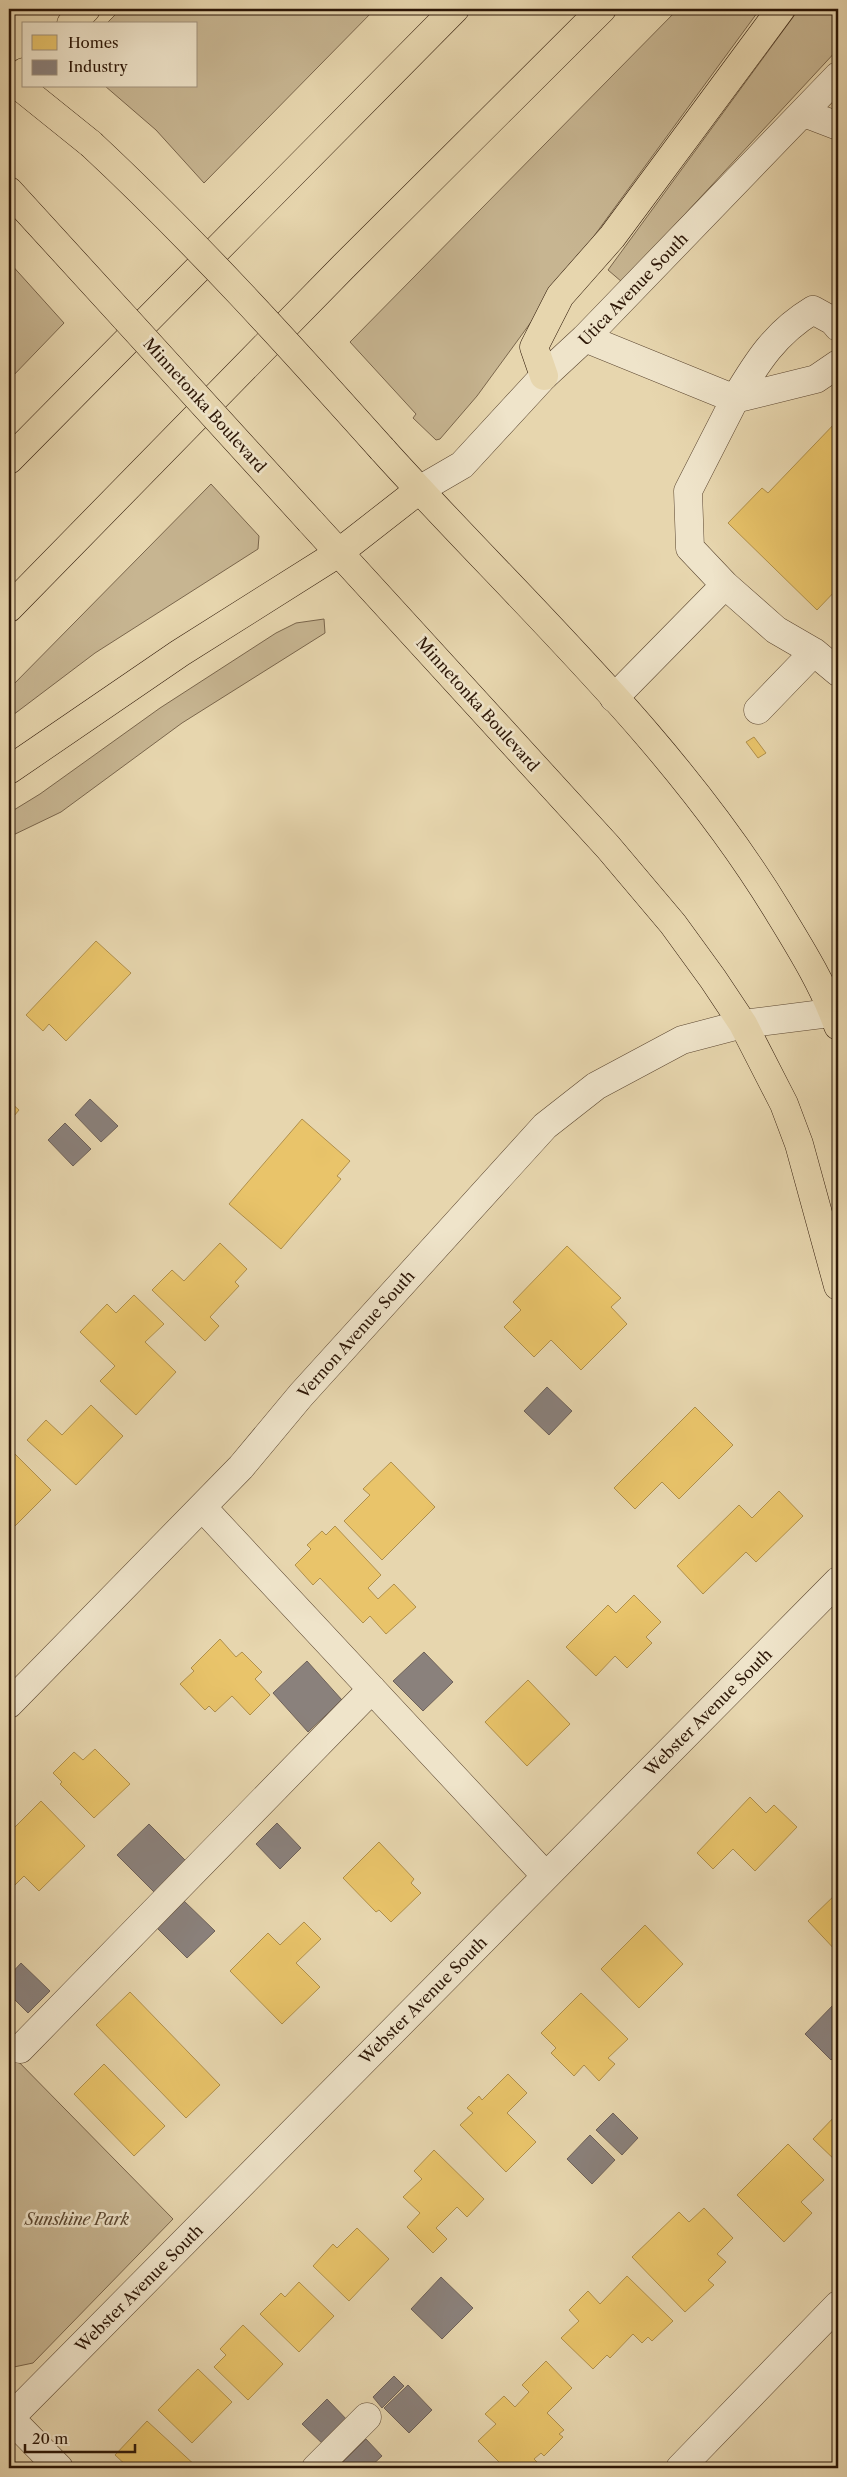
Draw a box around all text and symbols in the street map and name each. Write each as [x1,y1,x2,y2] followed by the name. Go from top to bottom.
[22,22,198,88] legend
[68,33,119,52] text: Homes
[68,57,128,76] text: Industry
[574,229,692,349] street label: Utica Avenue South
[139,334,271,477] street label: Minnetonka Boulevard
[412,633,544,776] street label: Minnetonka Boulevard
[293,1266,419,1403] street label: Vernon Avenue South
[639,1644,776,1781] street label: Webster Avenue South
[354,1932,491,2069] street label: Webster Avenue South
[24,2209,130,2229] park label: Sunshine Park
[70,2220,207,2357] street label: Webster Avenue South
[25,2422,135,2454] scale bar
[32,2429,68,2448] text: 20 m

